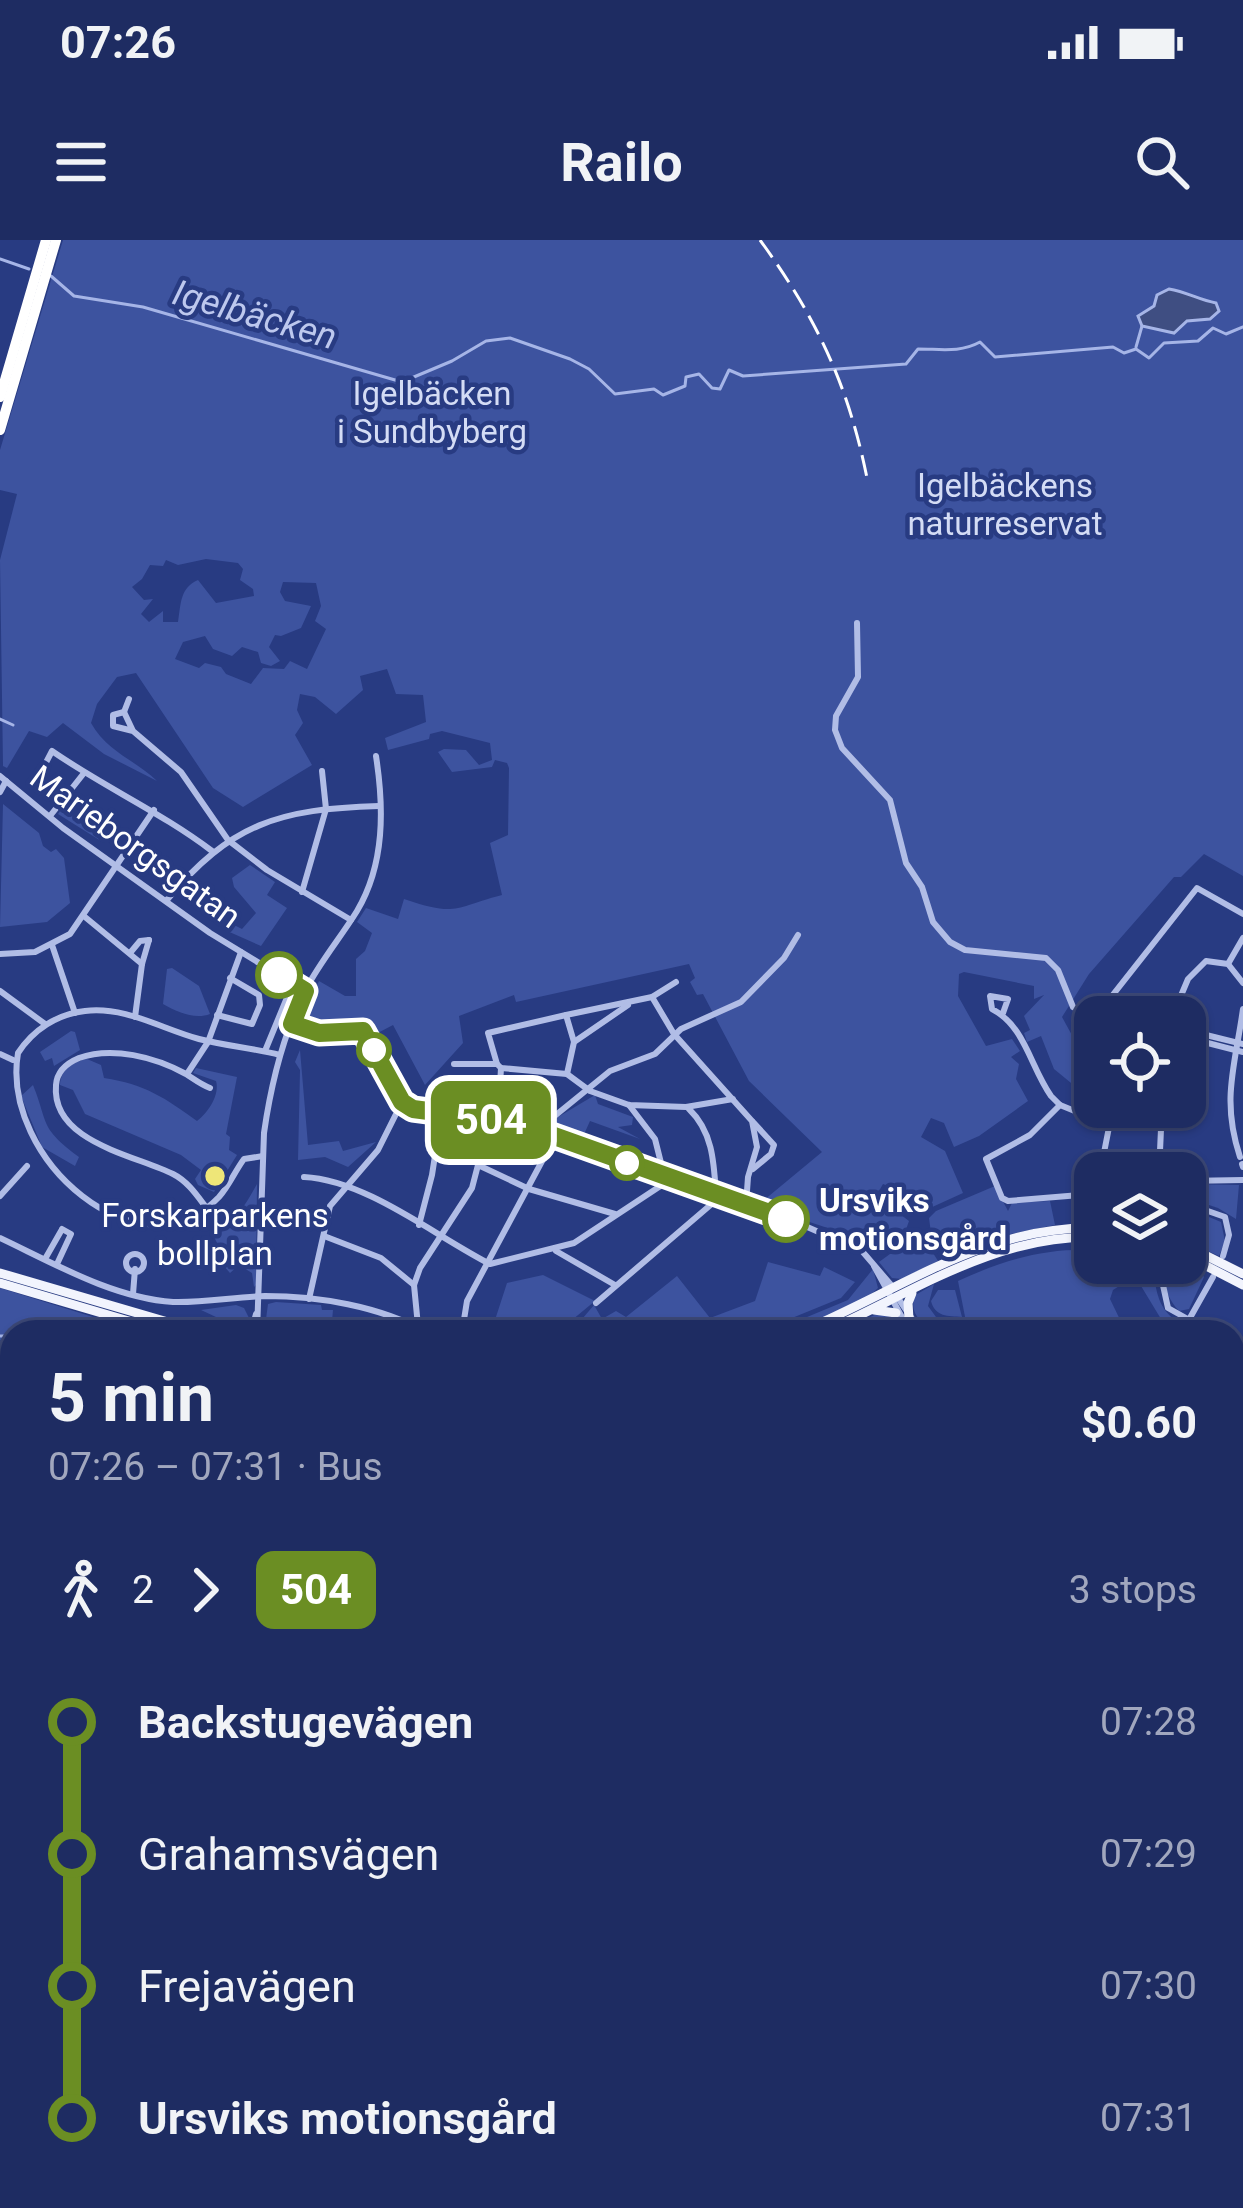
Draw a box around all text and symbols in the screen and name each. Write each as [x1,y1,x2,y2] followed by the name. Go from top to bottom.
[60,16,176,69] text: 07:26
[48,129,114,195] icon: menu
[1129,129,1195,195] icon: search
[560,131,683,194] text: Railo
[168,272,341,358] water label: Igelbäcken
[337,374,527,451] park label: Igelbäcken i Sundbyberg
[907,466,1103,543] park label: Igelbäckens naturreservat
[23,757,249,936] street label: Marieborgsgatan
[257,953,301,997] unlabelled marker
[1074,996,1206,1284] map controls
[1074,996,1206,1128] button: locate
[358,1034,390,1066] unlabelled marker
[422,1081,560,1159] line badge: 504
[455,1095,527,1144] text: 504
[611,1147,643,1179] unlabelled marker
[1074,1152,1206,1284] button: layers
[202,1163,228,1189] marker: Forskarparkens bollplan
[819,1181,1007,1258] place label: Ursviks motionsgård
[101,1196,329,1273] place label: Forskarparkens bollplan
[764,1197,808,1241] marker: Ursviks motionsgård
[48,1360,214,1437] text: 5 min
[1081,1396,1197,1449] text: $0.60
[48,1444,383,1490] text: 07:26 – 07:31 · Bus
[48,1557,114,1623] icon: walk
[172,1557,238,1623] icon: forward
[280,1565,352,1614] text: 504
[132,1567,154,1613] text: 2
[1069,1567,1197,1613] text: 3 stops
[138,1696,473,1749] text: Backstugevägen
[1100,1699,1197,1745] text: 07:28
[138,1828,439,1881] text: Grahamsvägen
[1100,1831,1197,1877] text: 07:29
[138,1960,356,2013] text: Frejavägen
[1100,1963,1197,2009] text: 07:30
[138,2092,557,2145] text: Ursviks motionsgård
[1100,2095,1197,2141] text: 07:31

